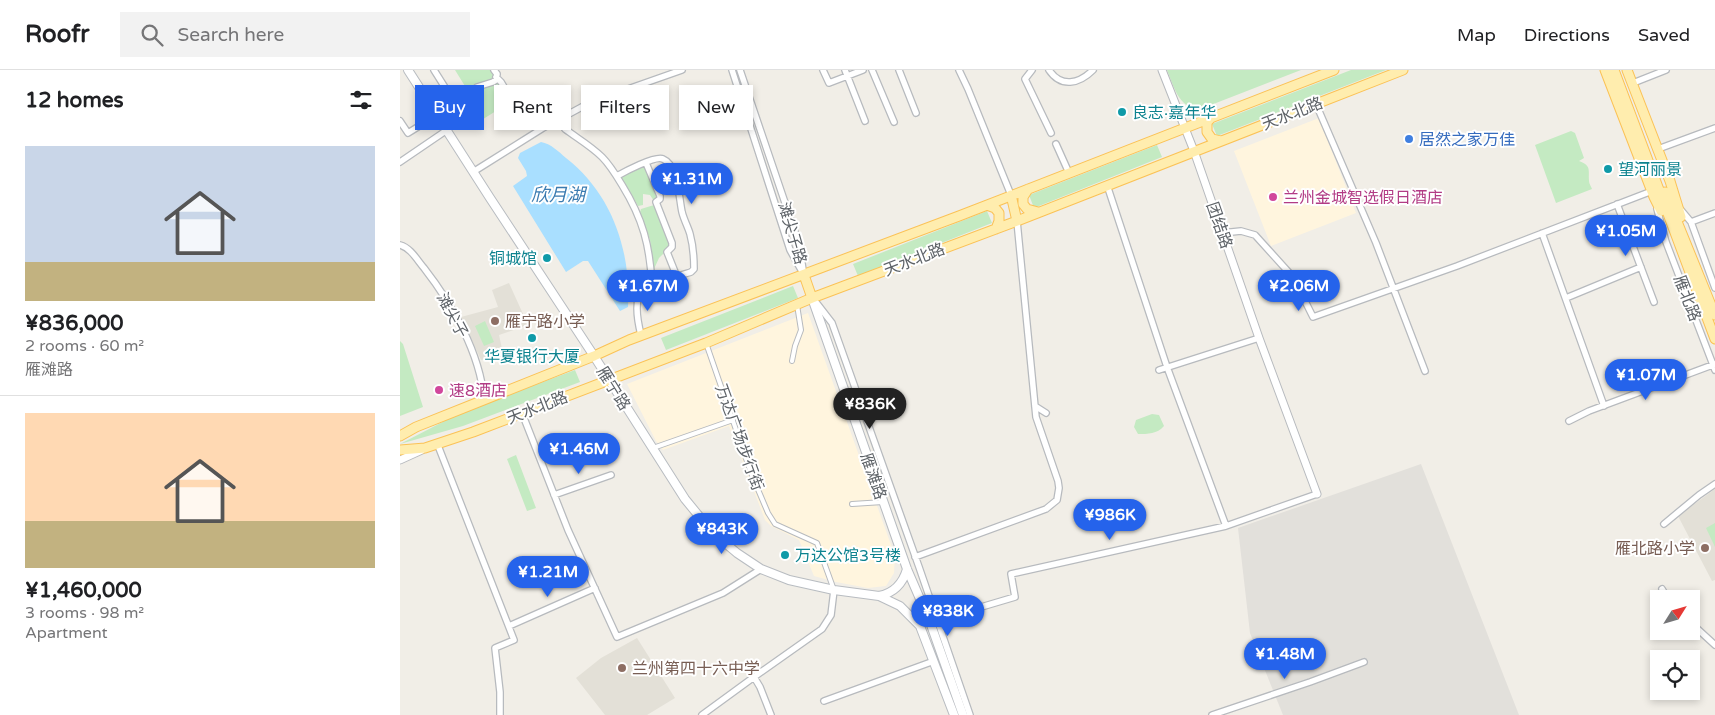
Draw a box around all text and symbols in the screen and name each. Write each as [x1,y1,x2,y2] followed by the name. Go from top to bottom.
[120,12,470,57] search box
[25,20,90,49] text: Roofr
[138,21,166,49] icon: search
[178,24,284,46] text: Search here
[1457,24,1496,46] text: Map
[1524,24,1610,46] text: Directions
[1638,24,1690,46] text: Saved
[415,85,484,130] chip: Buy
[494,85,571,130] chip: Rent
[581,85,669,130] chip: Filters
[679,85,753,130] chip: New
[347,86,375,114] icon: filters
[25,88,124,113] text: 12 homes
[1259,93,1326,135] street label: 天水北路
[1132,103,1216,123] place label: 良志·嘉年华
[1116,106,1128,118] marker: 良志·嘉年华
[1419,130,1515,150] place label: 居然之家万佳
[1403,133,1415,145] marker: 居然之家万佳
[1618,160,1682,180] place label: 望河丽景
[651,162,733,205] pin: ¥1.31M
[1602,163,1614,175] marker: 望河丽景
[662,169,722,189] text: ¥1.31M
[155,178,245,268] icon: home
[531,184,588,206] water label: 欣月湖
[1283,188,1443,208] place label: 兰州金城智选假日酒店
[1267,191,1279,203] marker: 兰州金城智选假日酒店
[1202,199,1236,251] street label: 团结路
[774,200,810,267] street label: 滩尖子路
[1585,214,1667,257] pin: ¥1.05M
[1596,221,1656,241] text: ¥1.05M
[881,239,948,281] street label: 天水北路
[489,249,537,269] place label: 铜城馆
[541,252,553,264] marker: 铜城馆
[607,270,689,312] pin: ¥1.67M
[1258,270,1340,312] pin: ¥2.06M
[1669,272,1705,324] street label: 雁北路
[618,276,678,296] text: ¥1.67M
[1269,276,1329,296] text: ¥2.06M
[432,290,472,341] street label: 滩尖子
[25,311,123,336] text: ¥836,000
[505,312,585,332] place label: 雁宁路小学
[489,315,501,327] marker: 雁宁路小学
[526,332,538,344] marker: 华夏银行大厦
[25,336,144,356] text: 2 rooms · 60 m²
[484,347,580,367] place label: 华夏银行大厦
[1605,358,1687,401] pin: ¥1.07M
[25,360,73,380] text: 雁滩路
[592,363,634,414] street label: 雁宁路
[1616,365,1676,385] text: ¥1.07M
[449,381,507,401] place label: 速8酒店
[711,381,768,493] street label: 万达广场步行街
[433,384,445,396] marker: 速8酒店
[504,387,571,429] street label: 天水北路
[835,388,905,430] pin: ¥836K
[844,394,896,414] text: ¥836K
[538,432,620,475] pin: ¥1.46M
[549,439,609,459] text: ¥1.46M
[155,446,245,536] icon: home
[856,450,890,502] street label: 雁滩路
[1075,498,1145,541] pin: ¥986K
[1084,505,1136,525] text: ¥986K
[687,512,757,555] pin: ¥843K
[696,519,748,539] text: ¥843K
[1615,539,1695,559] place label: 雁北路小学
[1699,542,1711,554] marker: 雁北路小学
[795,546,901,566] place label: 万达公馆3号楼
[779,549,791,561] marker: 万达公馆3号楼
[507,556,589,598] pin: ¥1.21M
[518,562,578,582] text: ¥1.21M
[25,578,142,603] text: ¥1,460,000
[1650,590,1700,640] north arrow
[1650,590,1700,700] map controls
[913,594,983,637] pin: ¥838K
[922,601,974,621] text: ¥838K
[25,603,144,623] text: 3 rooms · 98 m²
[25,623,108,643] text: Apartment
[1244,638,1326,680] pin: ¥1.48M
[1255,644,1315,664] text: ¥1.48M
[1650,650,1700,700] button: locate
[632,659,760,679] place label: 兰州第四十六中学
[616,662,628,674] marker: 兰州第四十六中学

